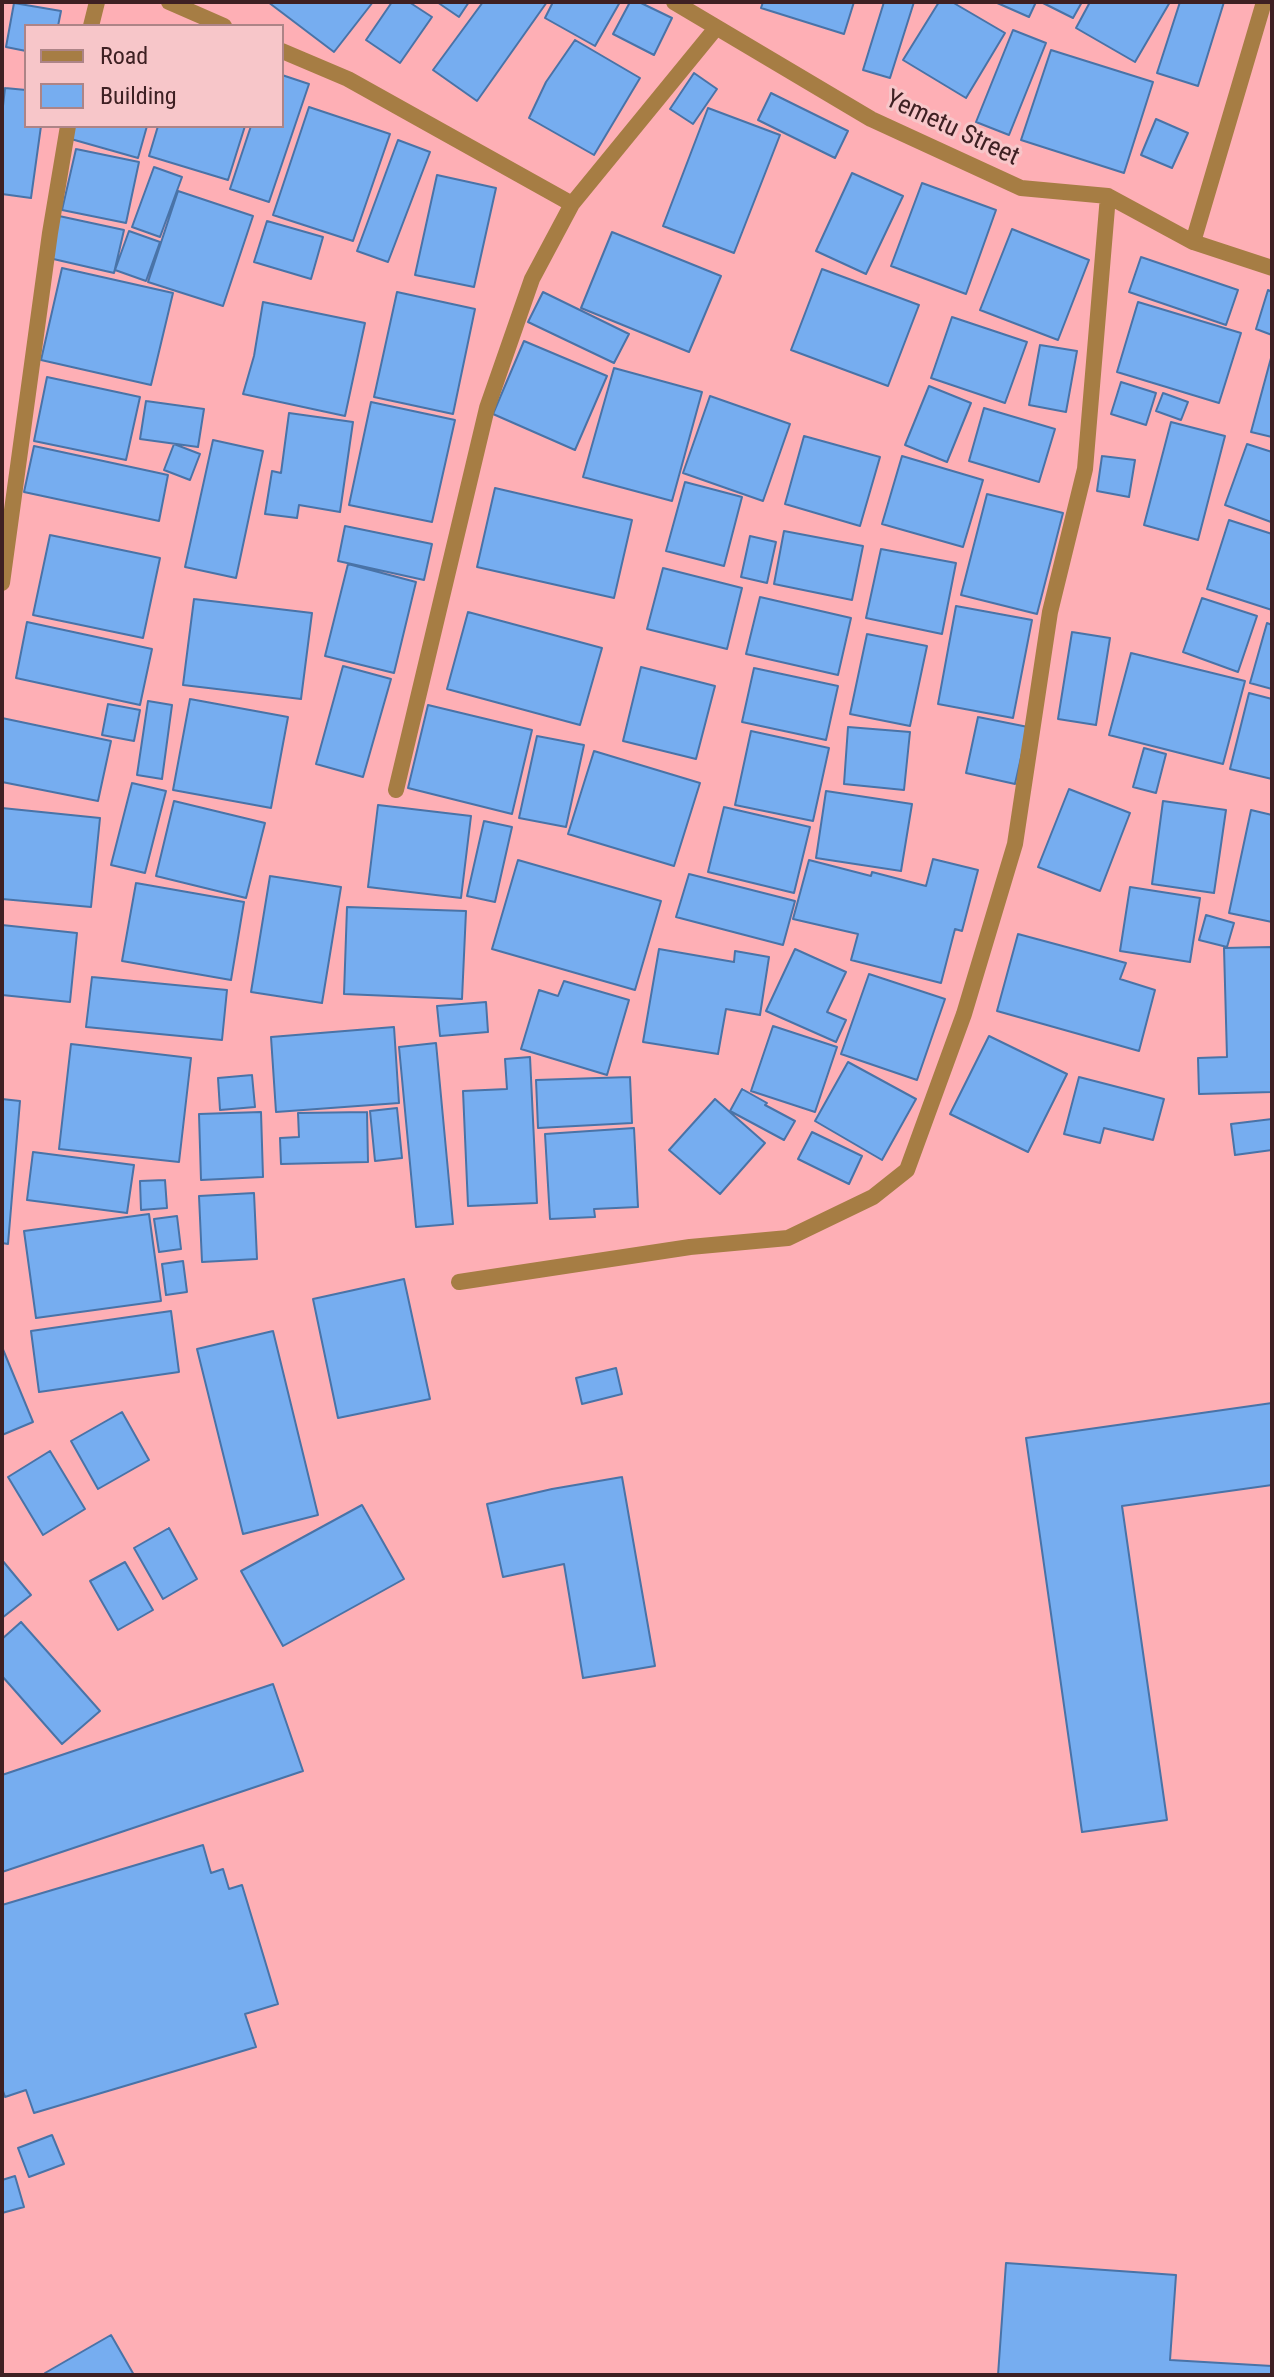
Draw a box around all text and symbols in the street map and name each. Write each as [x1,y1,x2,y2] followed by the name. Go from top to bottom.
[24,24,284,128] legend
[100,42,148,70] text: Road
[100,82,177,110] text: Building
[880,84,1024,174] street label: Yemetu Street

